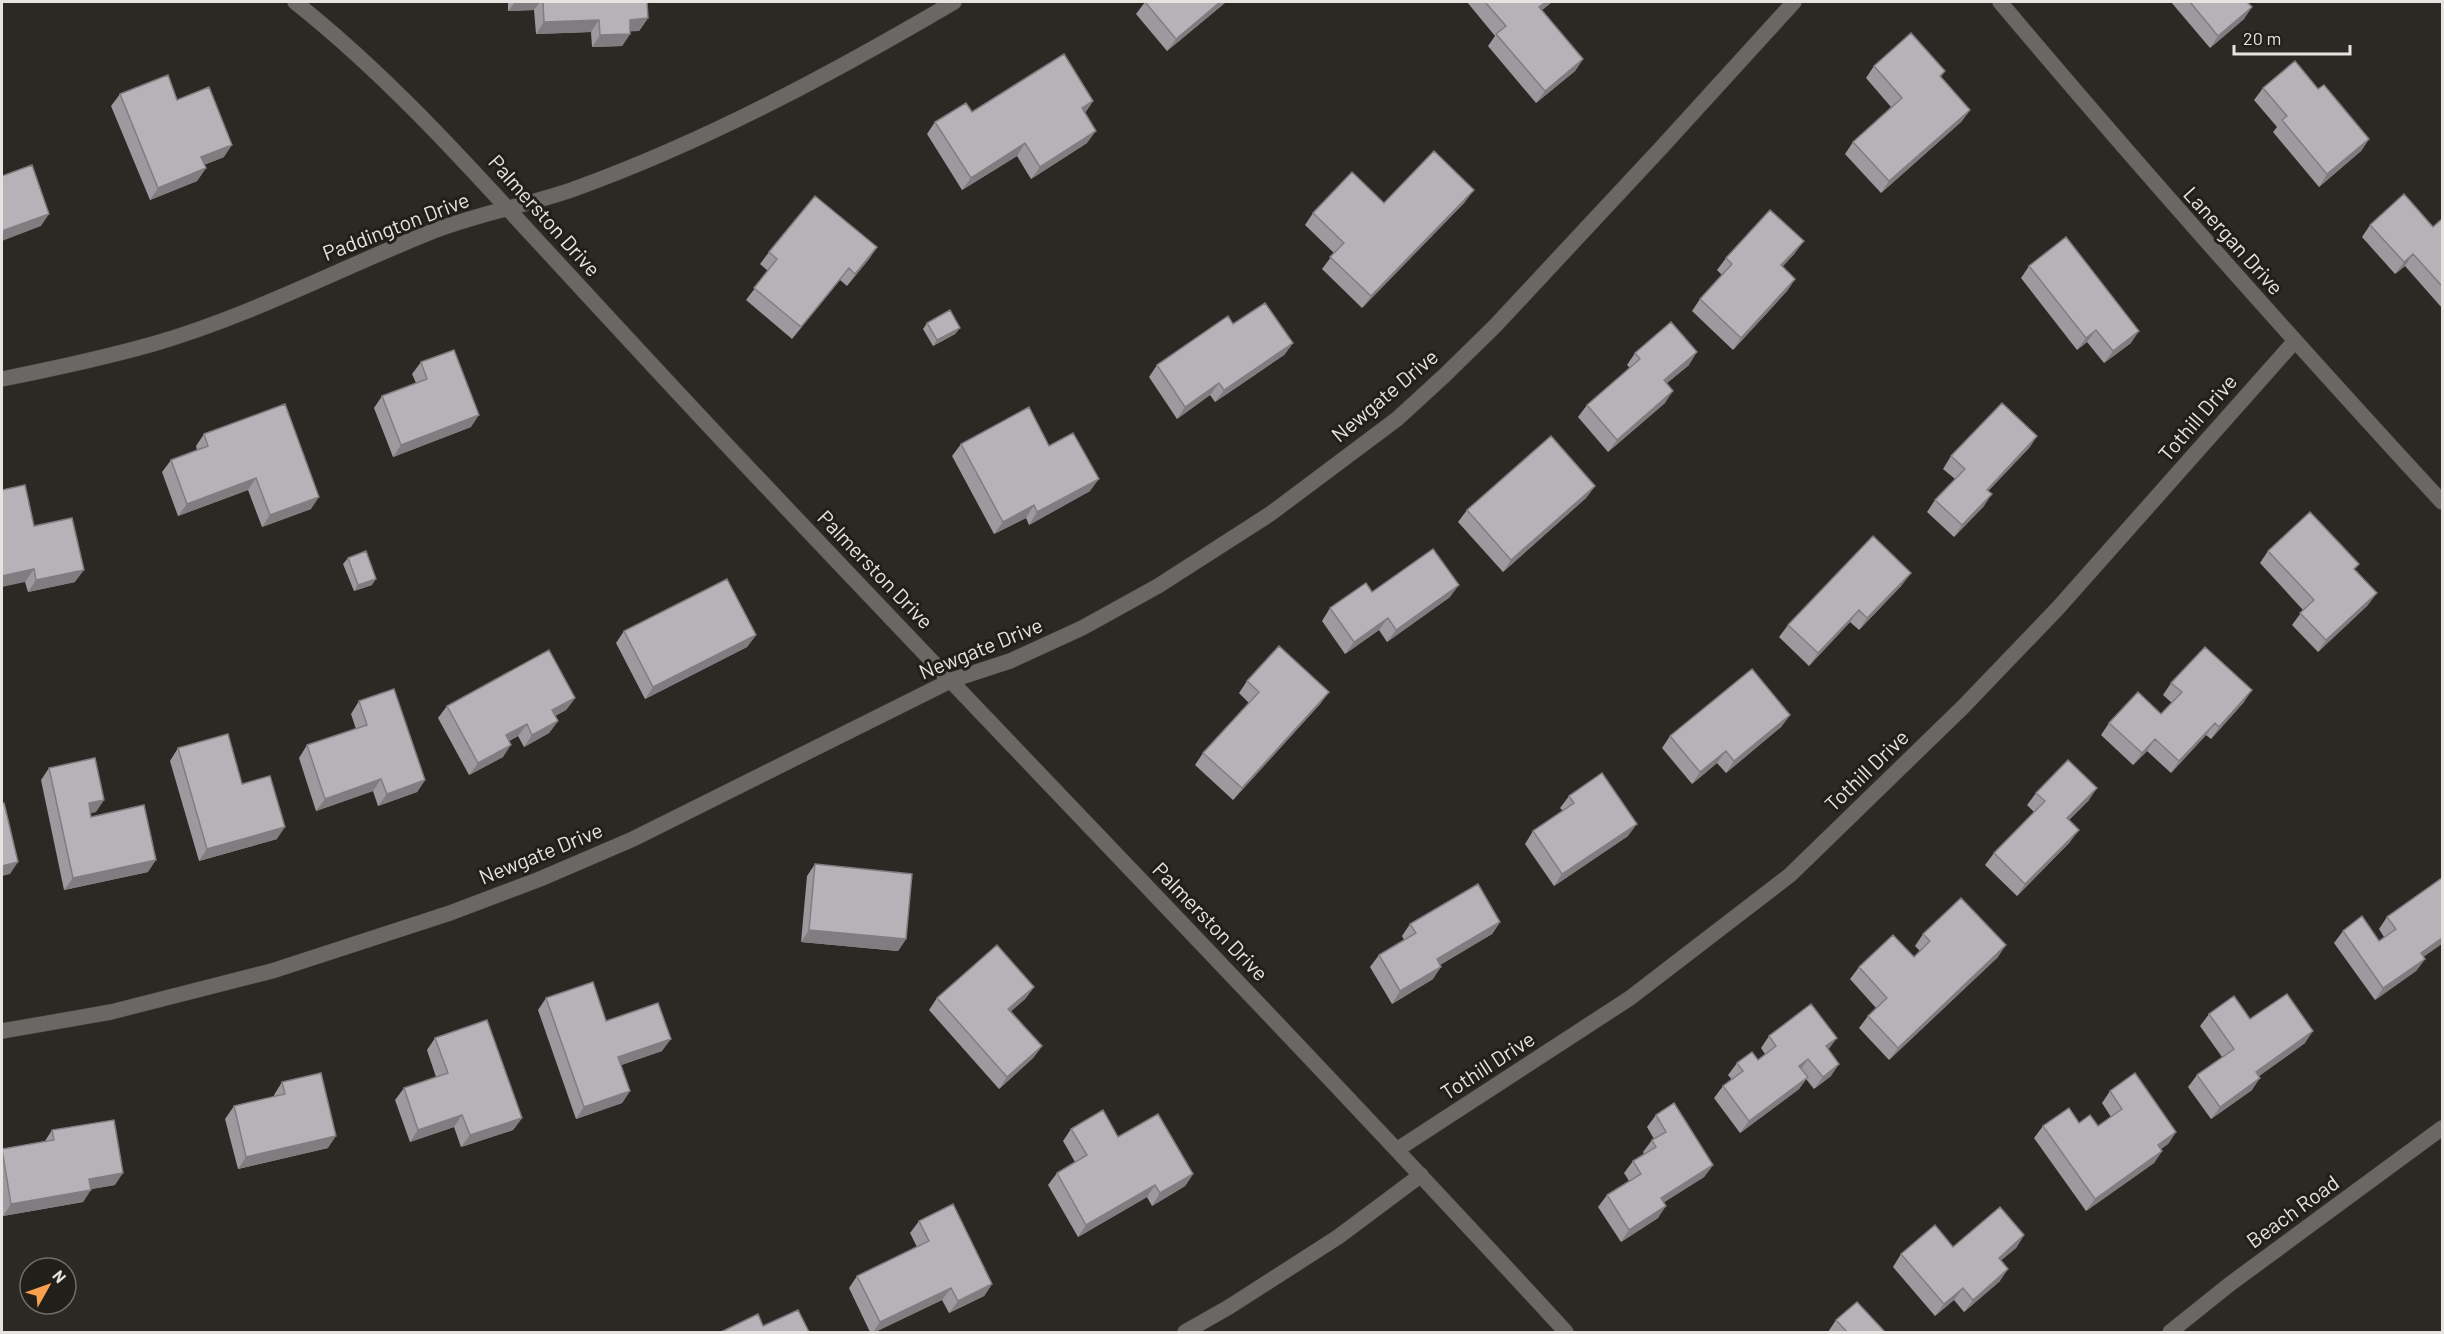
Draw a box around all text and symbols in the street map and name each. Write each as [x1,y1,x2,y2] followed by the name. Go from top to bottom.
[2234,18,2350,56] scale bar
[2243,27,2281,49] text: 20 m
[484,149,606,281] street label: Palmerston Drive
[2179,181,2289,299] street label: Lanergan Drive
[319,186,472,265] street label: Paddington Drive
[1326,343,1442,447] street label: Newgate Drive
[2152,369,2241,466] street label: Tothill Drive
[813,504,939,633] street label: Palmerston Drive
[915,611,1046,684] street label: Newgate Drive
[1819,724,1913,816] street label: Tothill Drive
[475,816,606,889] street label: Newgate Drive
[1148,856,1274,985] street label: Palmerston Drive
[1436,1025,1539,1104] street label: Tothill Drive
[2241,1169,2343,1253] street label: Beach Road
[18,1256,78,1316] north arrow
[49,1266,71,1286] text: N

